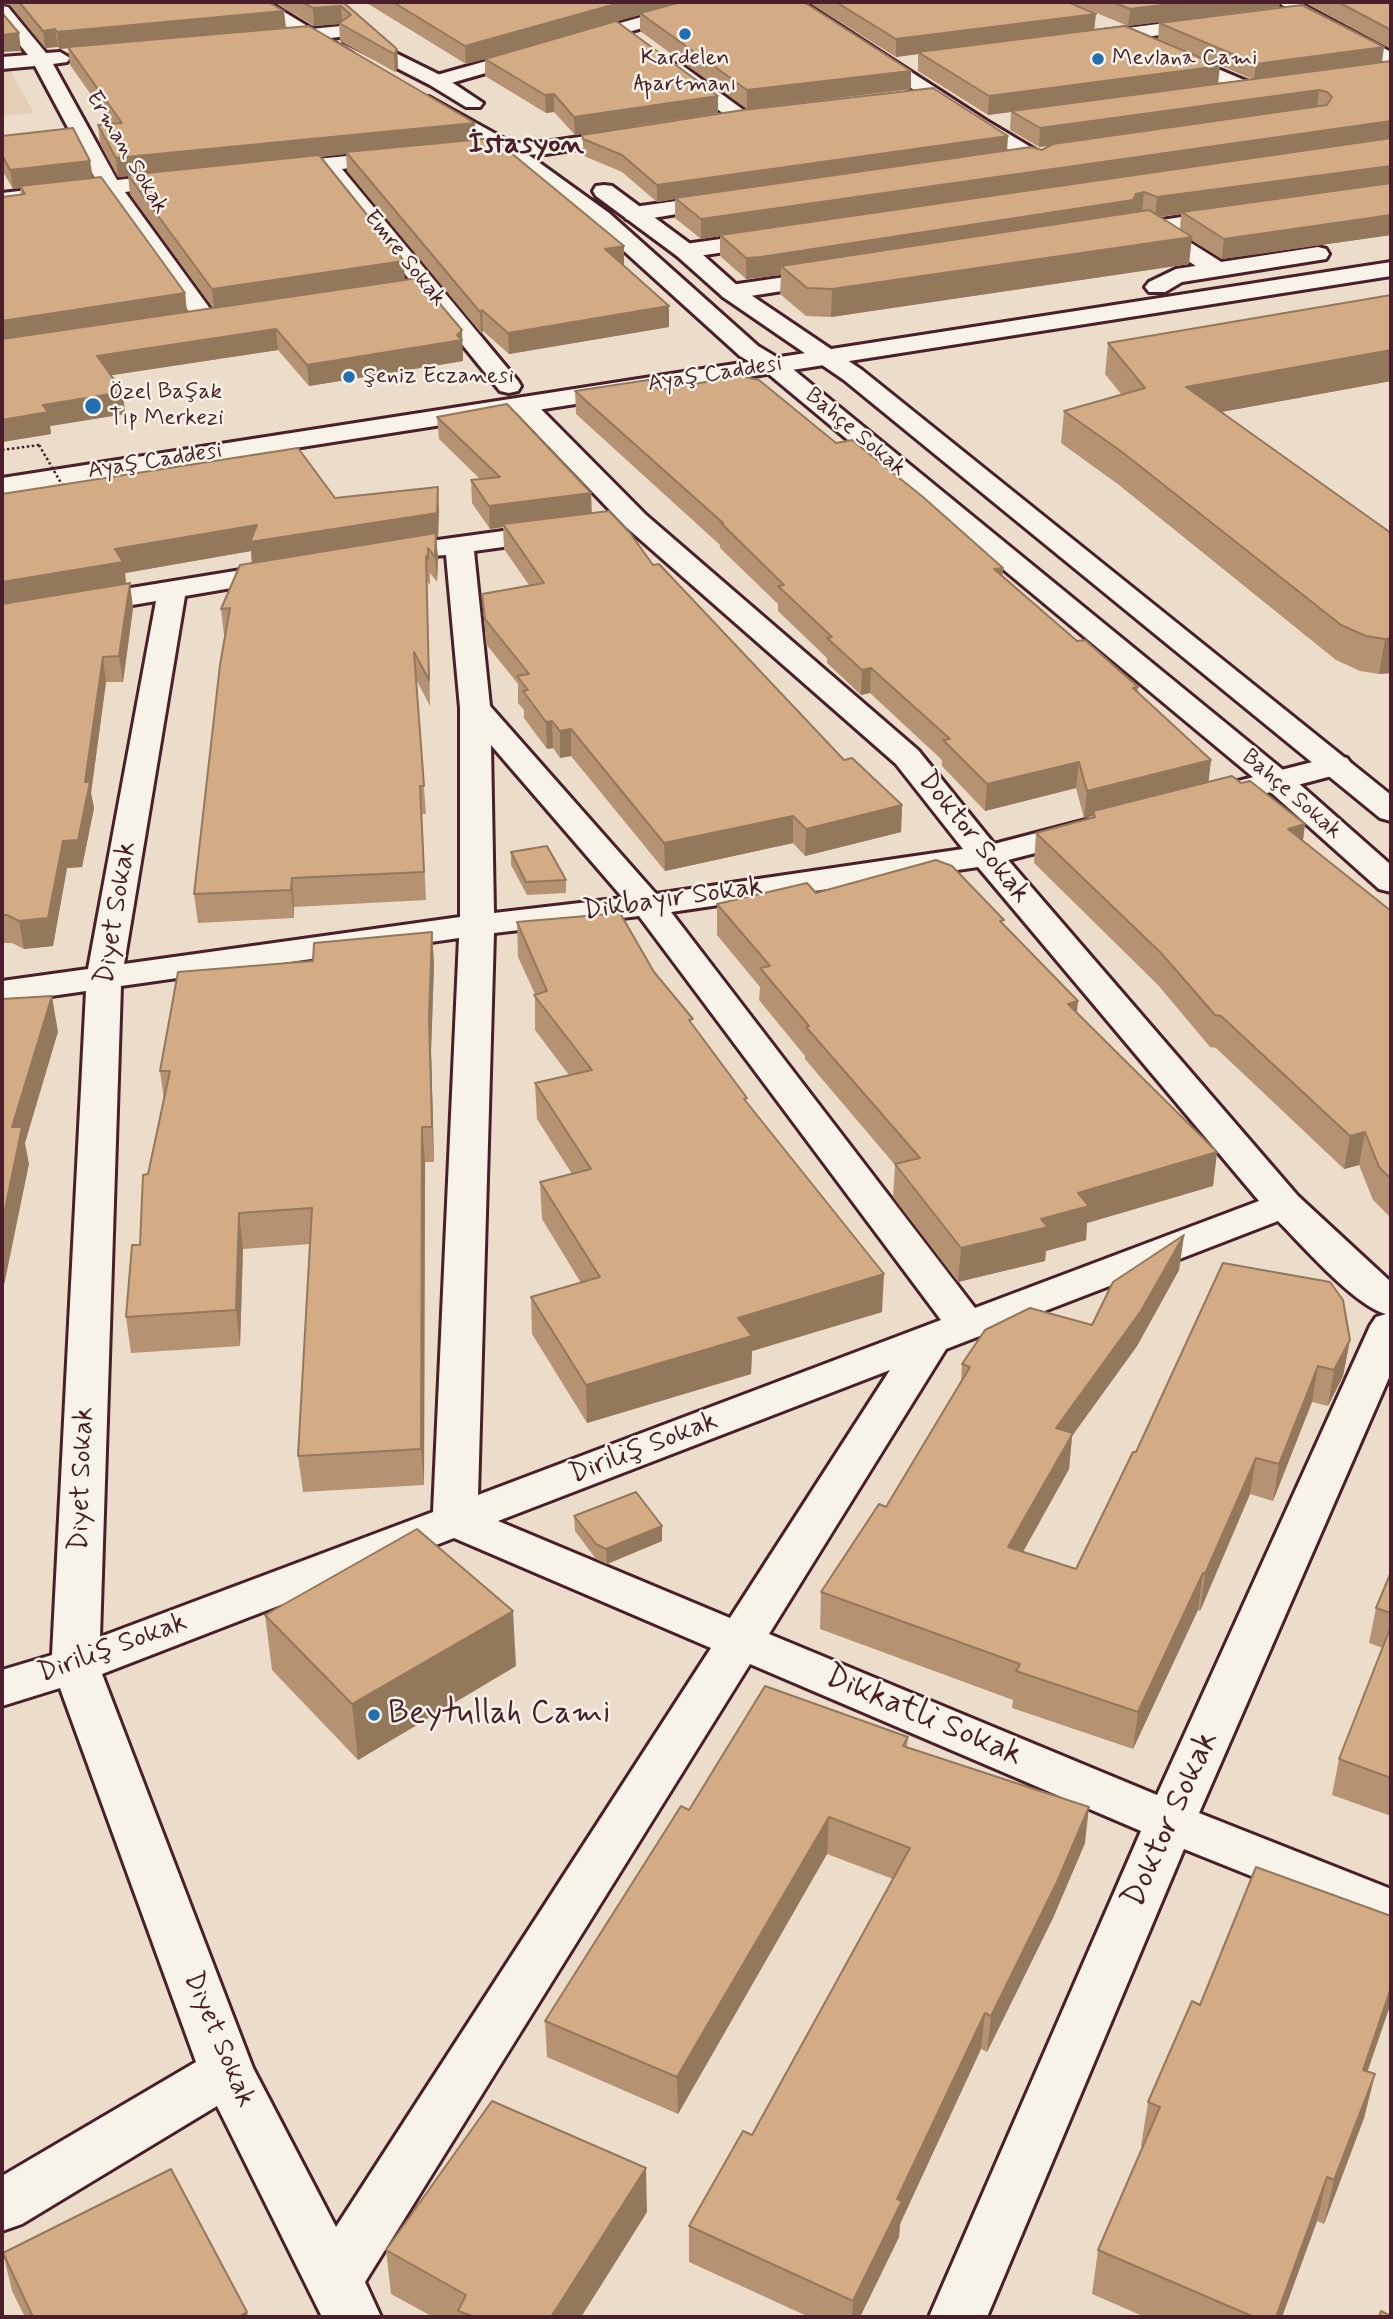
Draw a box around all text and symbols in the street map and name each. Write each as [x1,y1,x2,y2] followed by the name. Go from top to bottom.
[677,26,693,42] marker: Kardelen Apartmanı
[634,45,736,99] place label: Kardelen Apartmanı
[1112,45,1257,73] place label: Mevlana Cami
[1090,51,1106,67] marker: Mevlana Cami
[78,86,174,220] street label: Erman Sokak
[468,128,584,164] district label: İstasyon
[357,205,451,313] street label: Emre Sokak
[646,351,784,399] street label: Ayaş Caddesi
[363,363,514,391] place label: Şeniz Eczanesi
[341,369,357,385] marker: Şeniz Eczanesi
[109,379,224,433] place label: Özel Başak Tıp Merkezi
[799,383,911,483] street label: Bahçe Sokak
[83,396,103,416] marker: Özel Başak Tıp Merkezi
[86,438,224,486] street label: Ayaş Caddesi
[1235,744,1347,846] street label: Bahçe Sokak
[909,765,1037,911] street label: Doktor Sokak
[89,839,145,987] street label: Diyet Sokak
[581,871,765,929] street label: Dikbayır Sokak
[565,1405,723,1493] street label: Diriliş Sokak
[64,1406,102,1552] street label: Diyet Sokak
[34,1606,192,1692] street label: Diriliş Sokak
[818,1658,1028,1776] street label: Dikkatli Sokak
[388,1695,610,1735] place label: Beytullah Cami
[366,1707,382,1723] marker: Beytullah Cami
[1115,1726,1229,1914] street label: Doktor Sokak
[174,1967,262,2113] street label: Diyet Sokak

